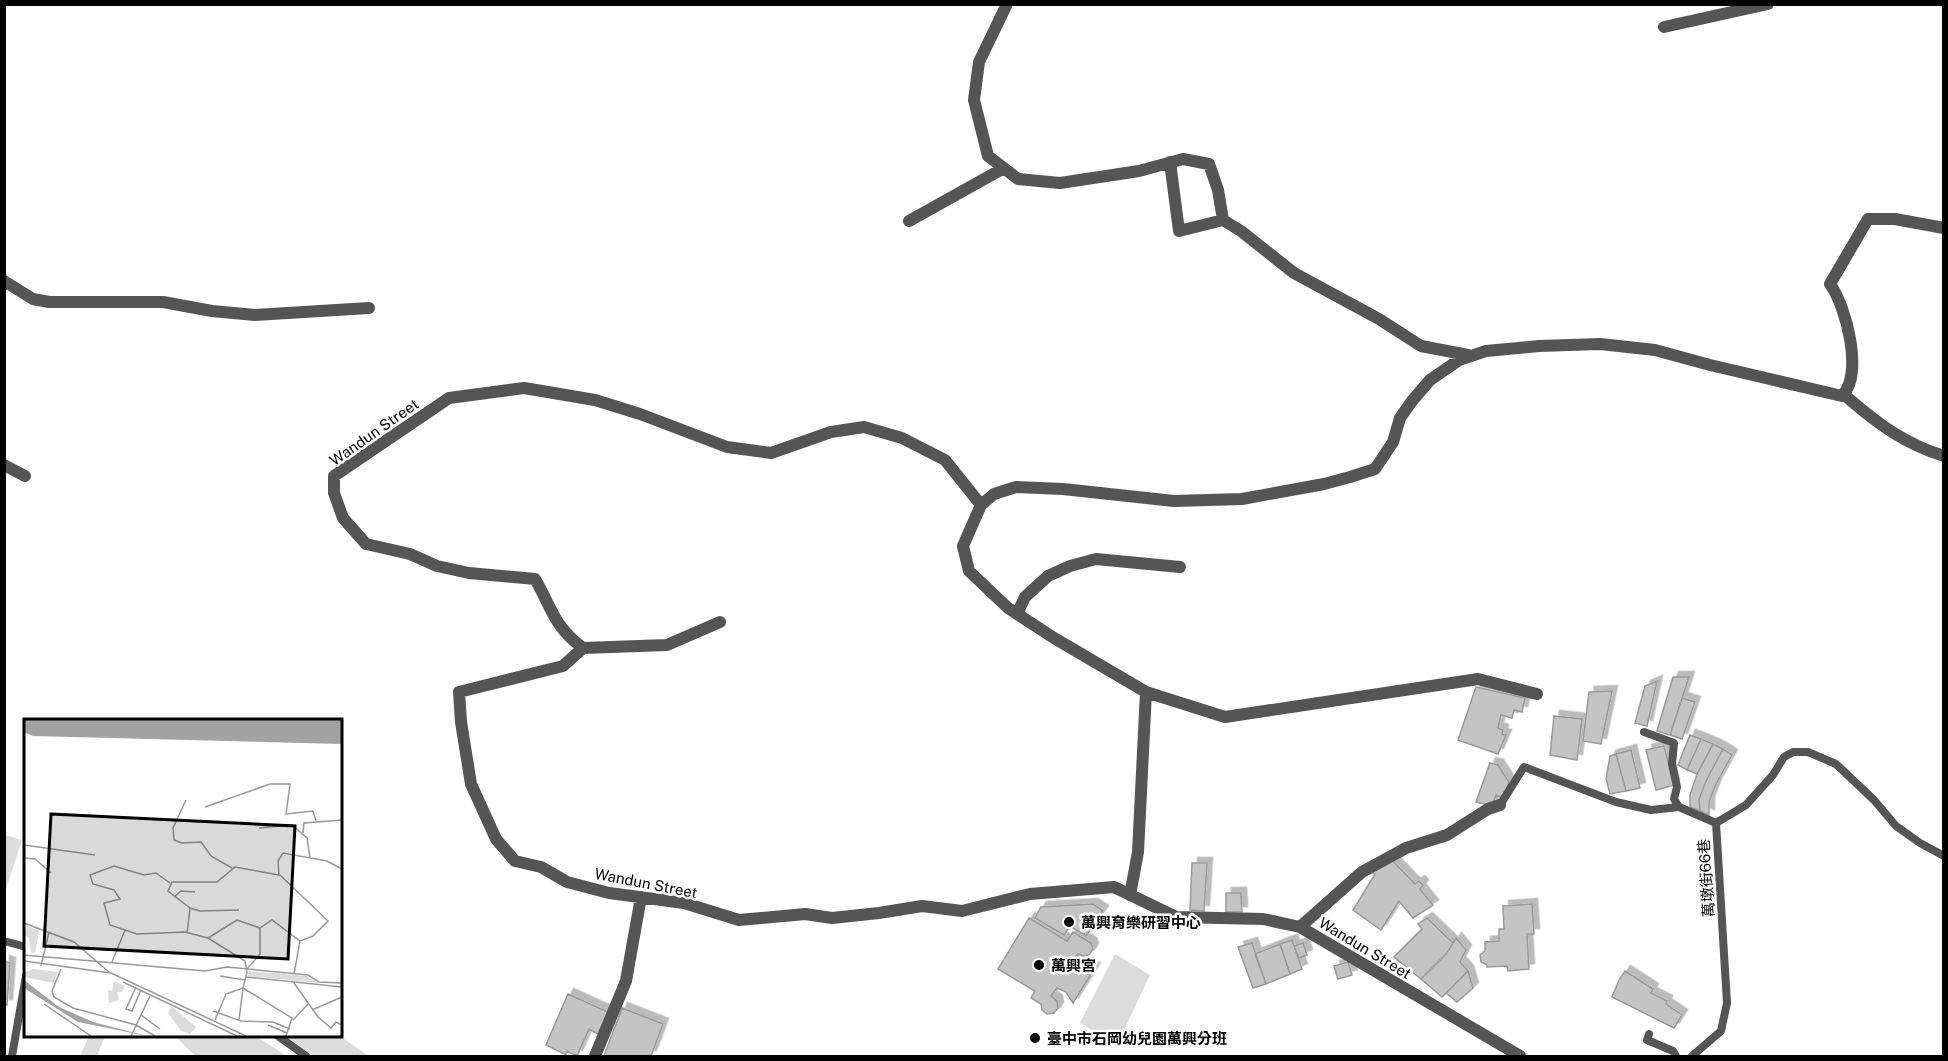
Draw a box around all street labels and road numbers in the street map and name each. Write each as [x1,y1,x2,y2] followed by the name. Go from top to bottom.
[326,395,422,469] street label: Wandun Street
[1695,838,1717,918] street label: 萬墩街66巷
[593,865,699,901] street label: Wandun Street
[1316,914,1414,982] street label: Wandun Street

